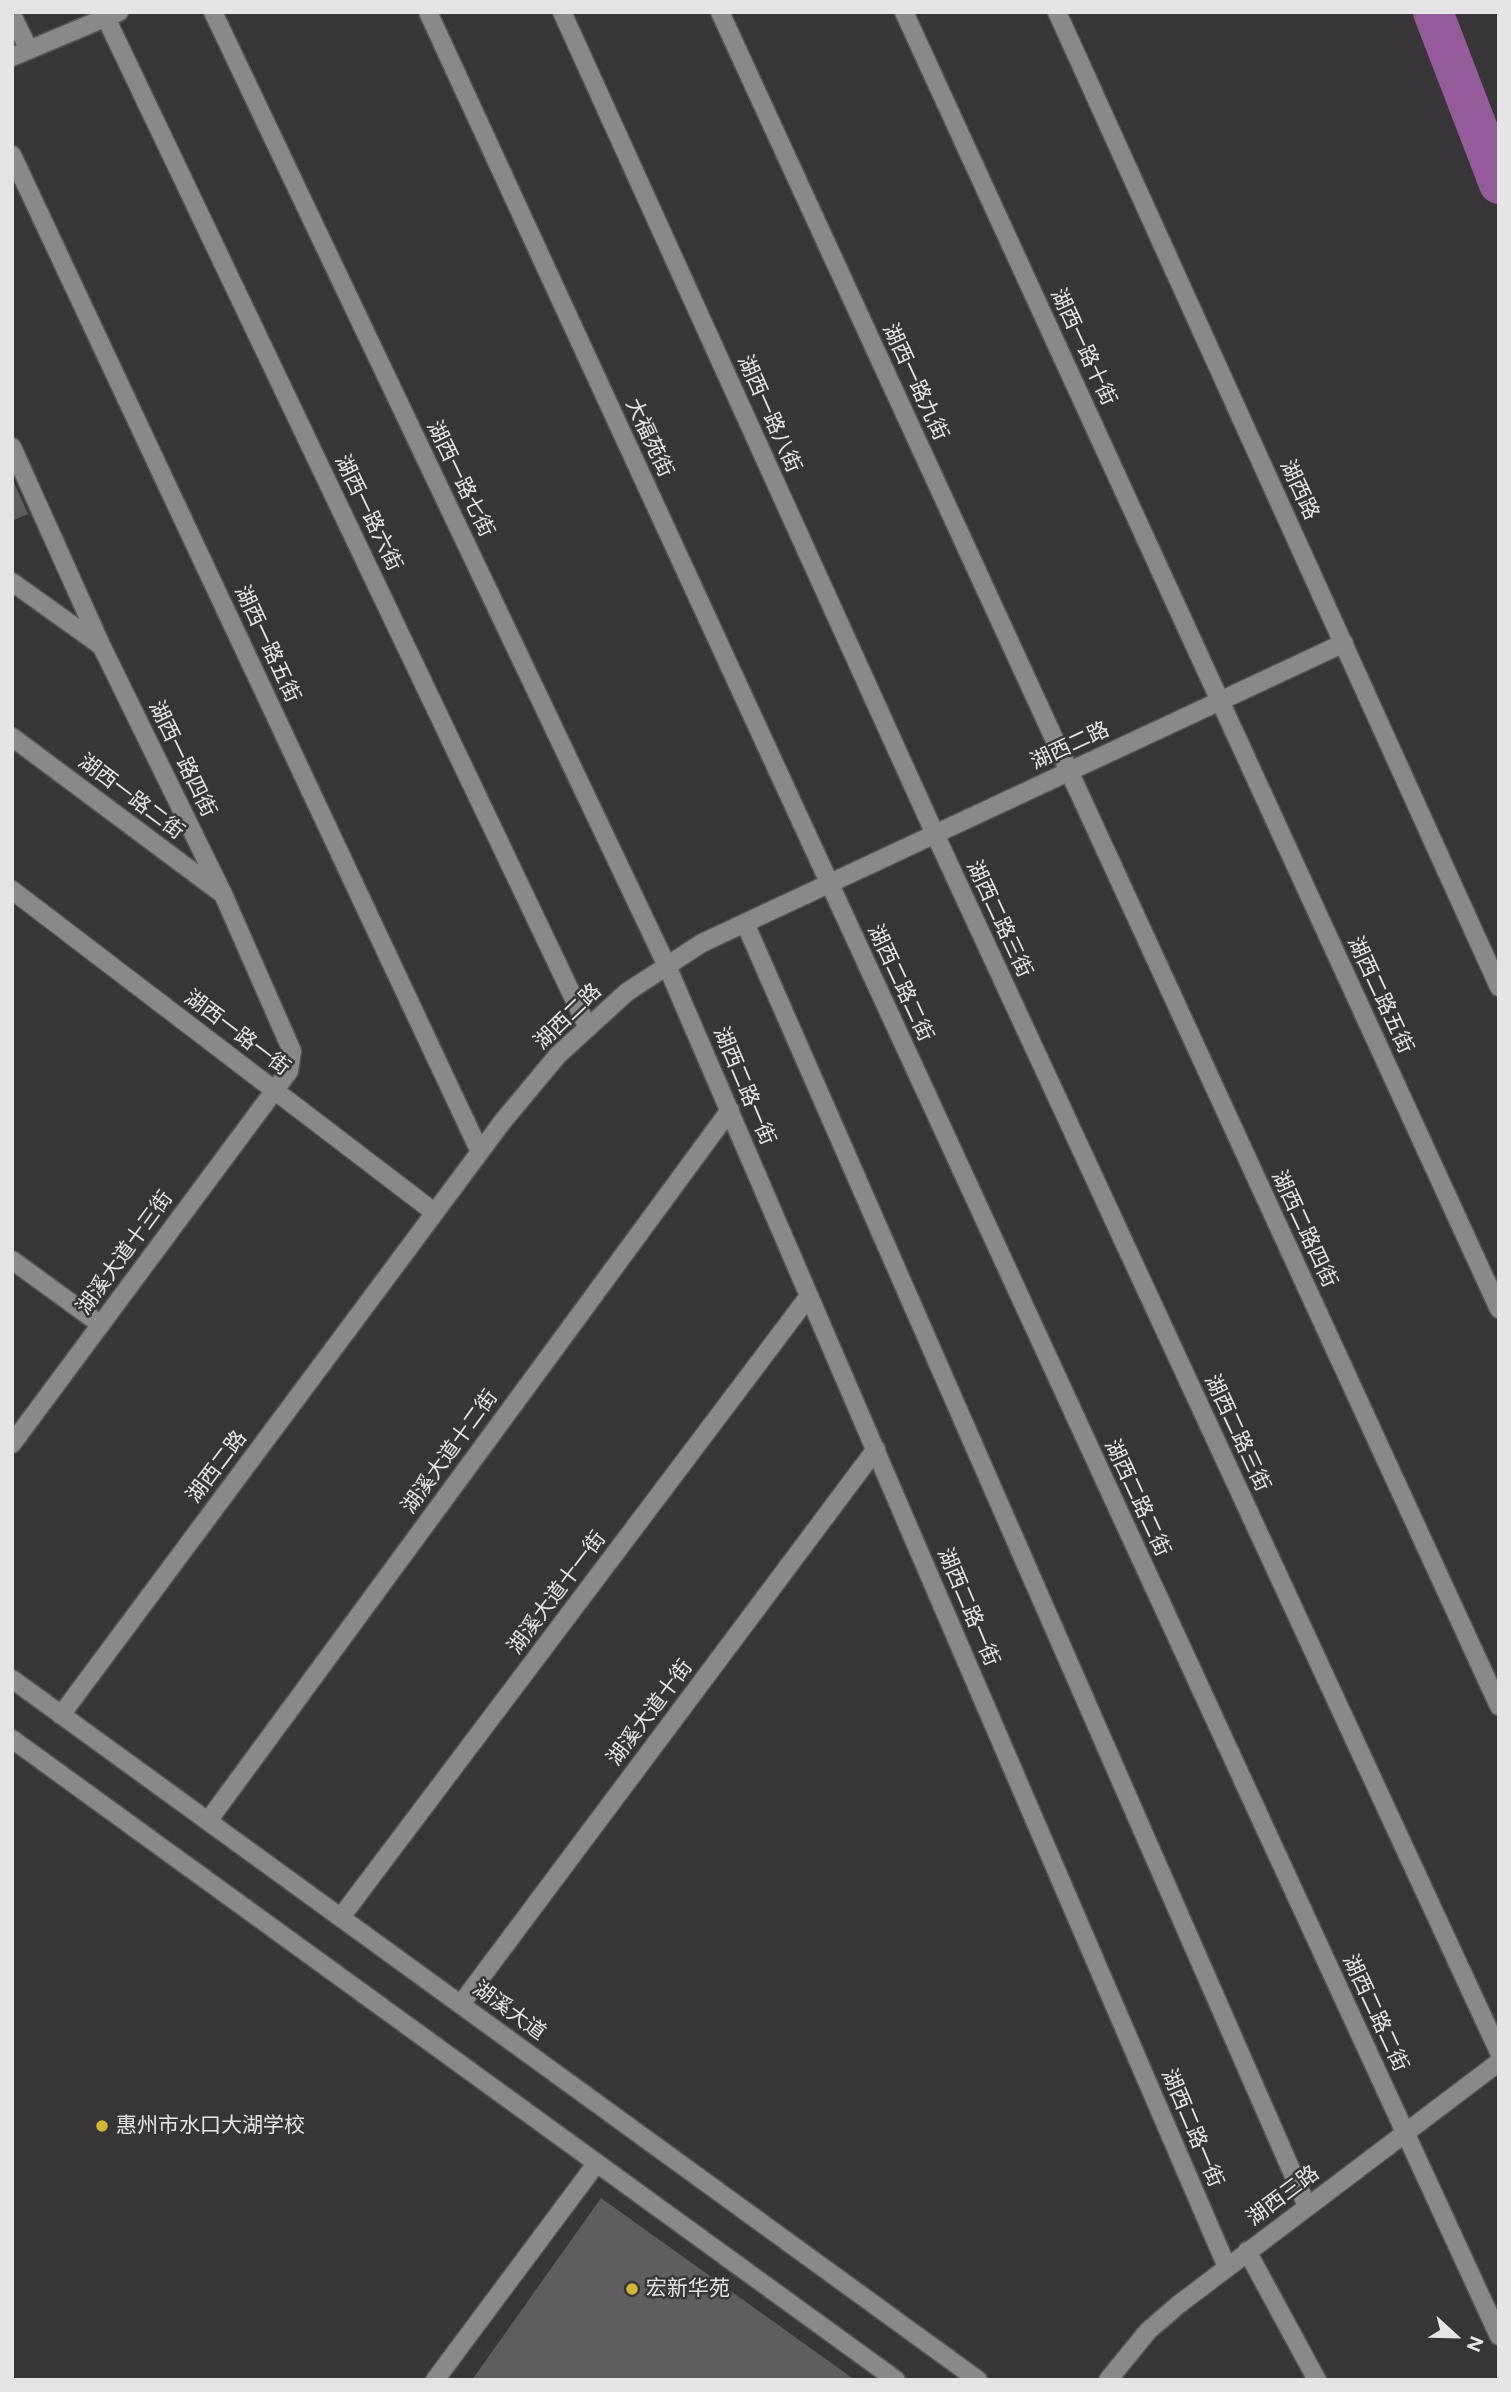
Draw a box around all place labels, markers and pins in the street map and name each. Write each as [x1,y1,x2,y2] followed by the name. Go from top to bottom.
[116,2113,305,2139] place label: 惠州市水口大湖学校
[94,2118,110,2134] marker: 惠州市水口大湖学校
[646,2276,730,2302] place label: 宏新华苑
[624,2281,640,2297] marker: 宏新华苑

